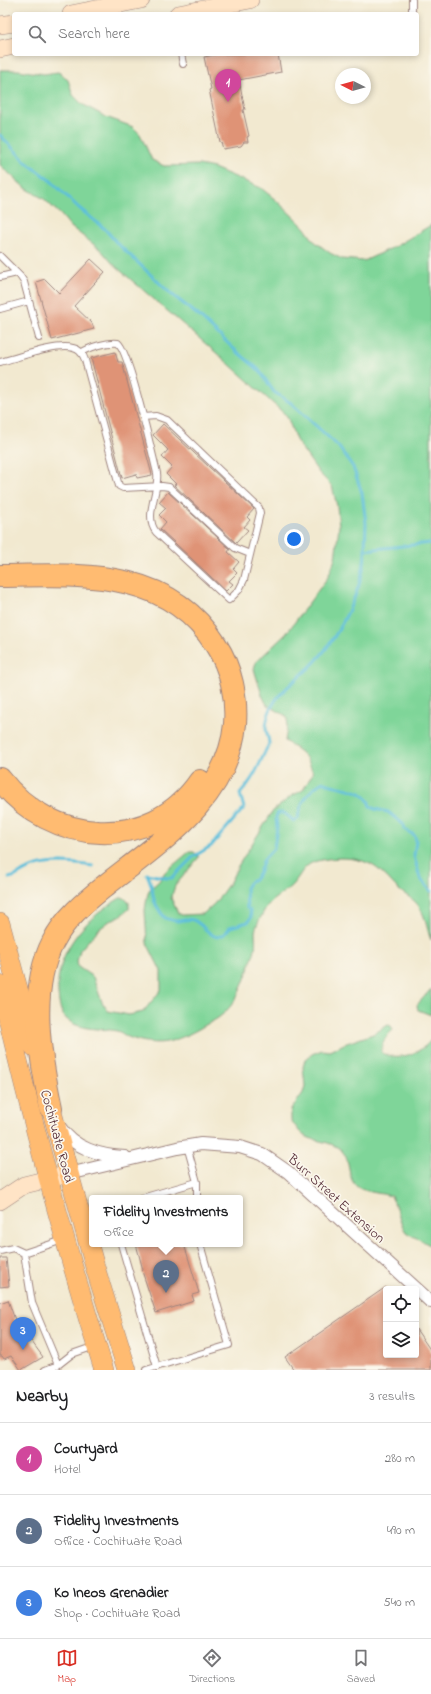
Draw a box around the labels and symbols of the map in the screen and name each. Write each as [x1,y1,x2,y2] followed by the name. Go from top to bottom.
[335,68,371,104] north arrow
[215,69,241,102] pin: 1
[284,529,304,549] your location
[34,1088,79,1185] street label: Cochituate Road
[282,1149,389,1249] street label: Burr Street Extension
[153,1260,179,1293] pin: 2
[10,1317,36,1350] pin: 3

